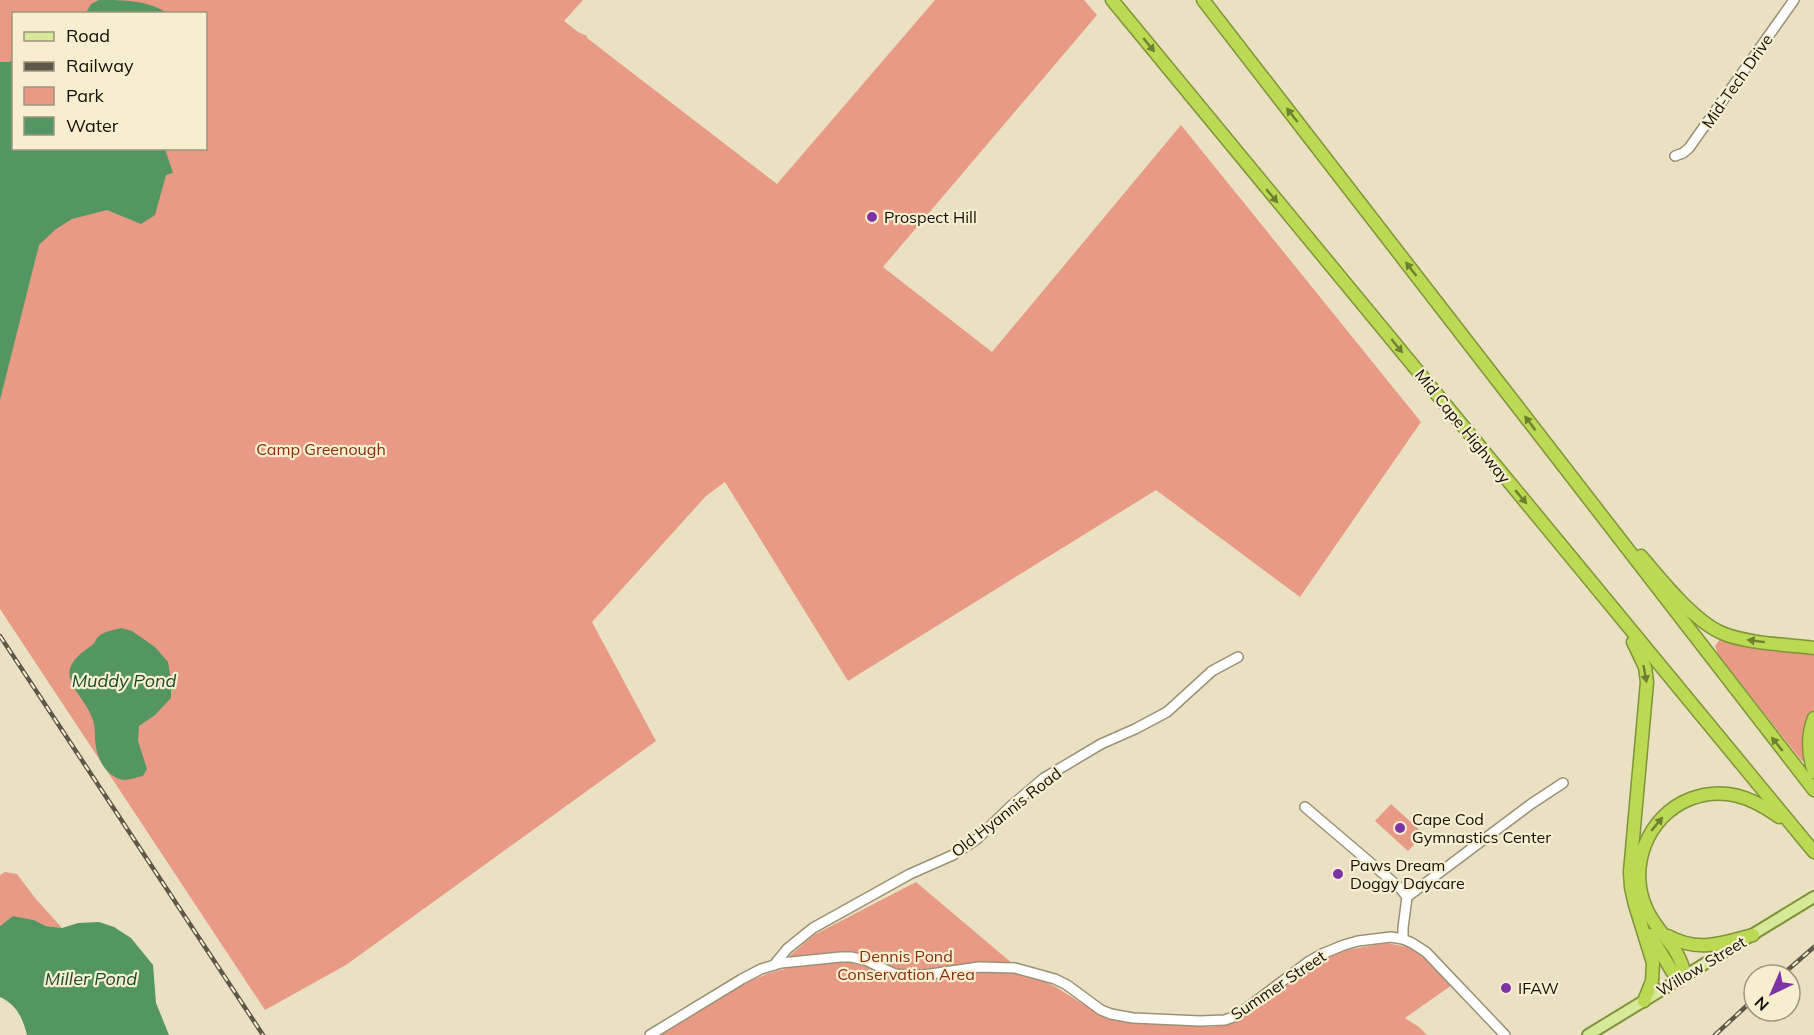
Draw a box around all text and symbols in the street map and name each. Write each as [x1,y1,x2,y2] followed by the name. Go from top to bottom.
[12,12,207,150] legend
[66,24,110,47] text: Road
[1697,30,1777,132] street label: Mid-Tech Drive
[1142,37,1155,53] one-way arrow
[66,54,134,77] text: Railway
[66,84,105,107] text: Park
[1286,107,1298,122] one-way arrow
[66,114,119,137] text: Water
[1266,188,1279,204] one-way arrow
[884,207,977,227] place label: Prospect Hill
[865,210,879,224] marker: Prospect Hill
[1405,261,1418,277] one-way arrow
[1390,338,1403,353] one-way arrow
[1411,365,1515,487] street label: Mid Cape Highway
[1525,416,1537,431] one-way arrow
[256,439,386,459] park label: Camp Greenough
[1514,489,1527,504] one-way arrow
[1746,636,1765,645] one-way arrow
[1641,665,1650,684] one-way arrow
[72,669,177,692] water label: Muddy Pond
[1771,736,1784,752] one-way arrow
[947,763,1065,861] street label: Old Hyannis Road
[1412,809,1551,847] place label: Cape Cod Gymnastics Center
[1651,816,1664,832] one-way arrow
[1393,821,1407,835] marker: Cape Cod Gymnastics Center
[1350,855,1465,893] place label: Paws Dream Doggy Daycare
[1331,867,1345,881] marker: Paws Dream Doggy Daycare
[1653,931,1750,1000] street label: Willow Street
[837,946,975,984] park label: Dennis Pond Conservation Area
[1227,946,1330,1024] street label: Summer Street
[1742,963,1802,1023] north arrow
[45,967,137,990] water label: Miller Pond
[1518,978,1559,998] place label: IFAW
[1499,981,1513,995] marker: IFAW
[1750,992,1773,1015] text: N

